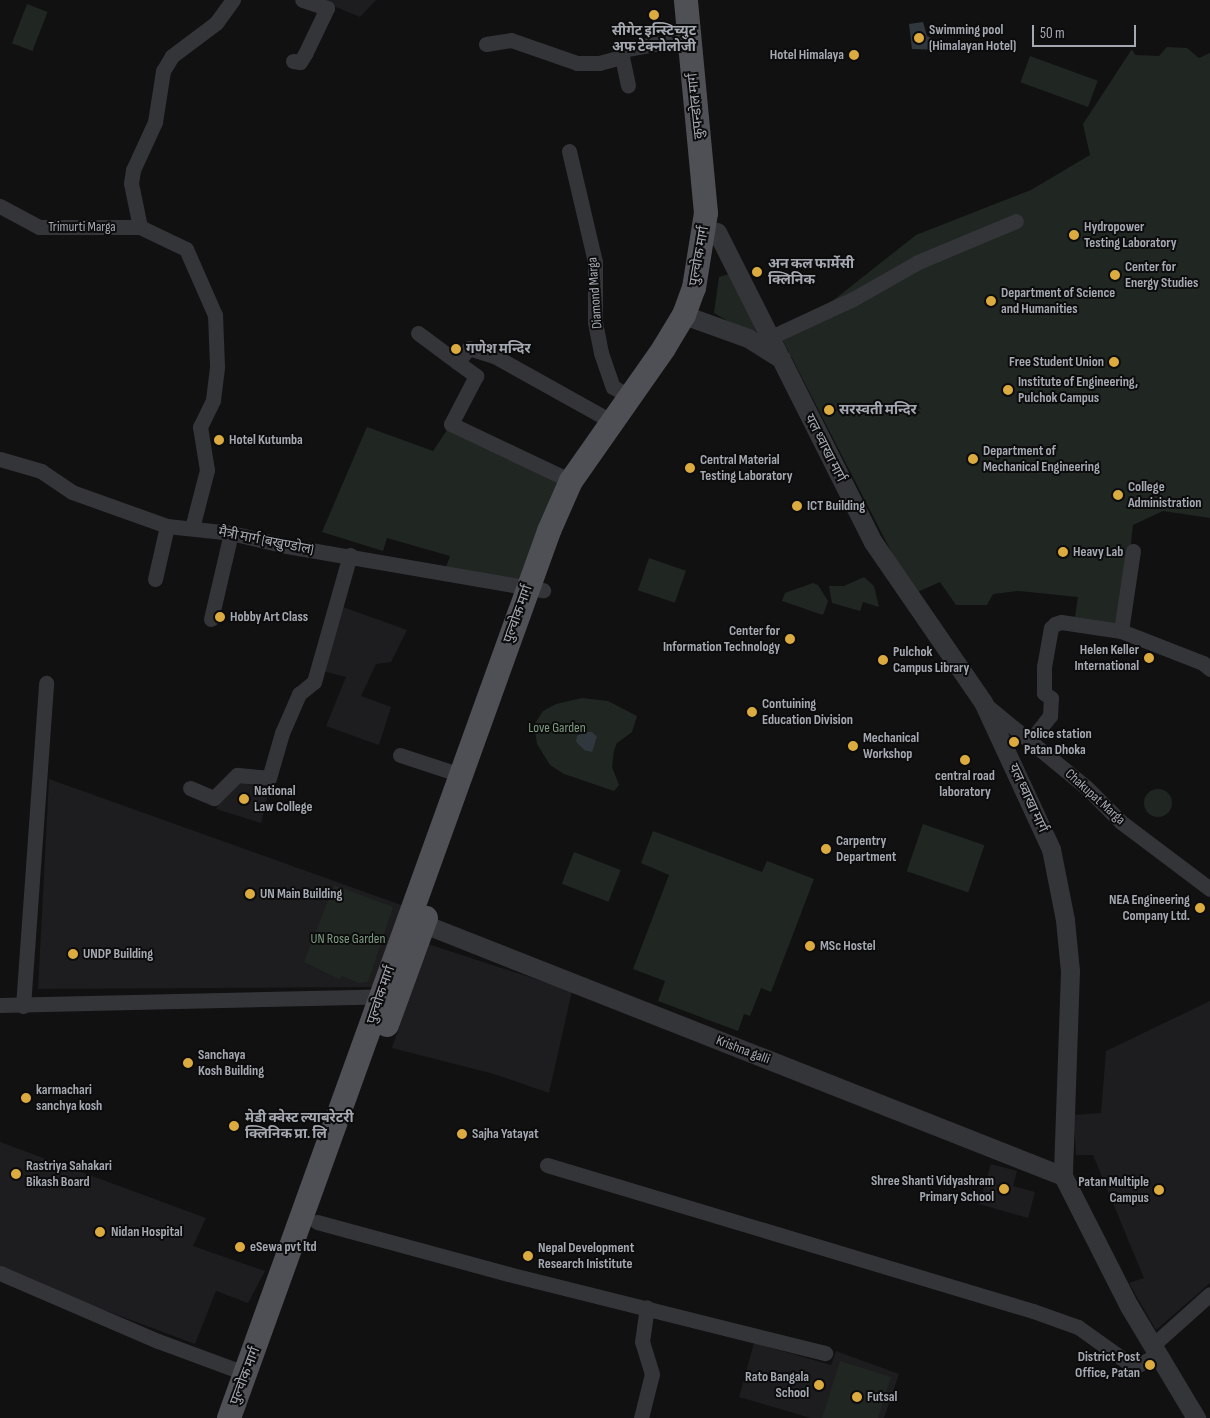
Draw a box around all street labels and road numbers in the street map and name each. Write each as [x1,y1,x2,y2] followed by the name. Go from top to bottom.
[684,72,708,140] street label: कुपन्डोल मार्ग
[48,219,116,235] street label: Trimurti Marga
[685,225,713,287] street label: पुल्चोक मार्ग
[584,257,606,329] street label: Diamond Marga
[801,411,849,485] street label: यल ध्वाखा मार्ग
[217,524,315,558] street label: मैत्री मार्ग (बखुण्डोल)
[500,583,536,645] street label: पुल्चोक मार्ग
[1005,761,1051,835] street label: यल ध्वाखा मार्ग
[1061,766,1129,828] street label: Chakupat Marga
[363,964,399,1026] street label: पुल्चोक मार्ग
[714,1032,772,1068] street label: Krishna galli
[226,1345,264,1407] street label: पुल्चोक मार्ग

